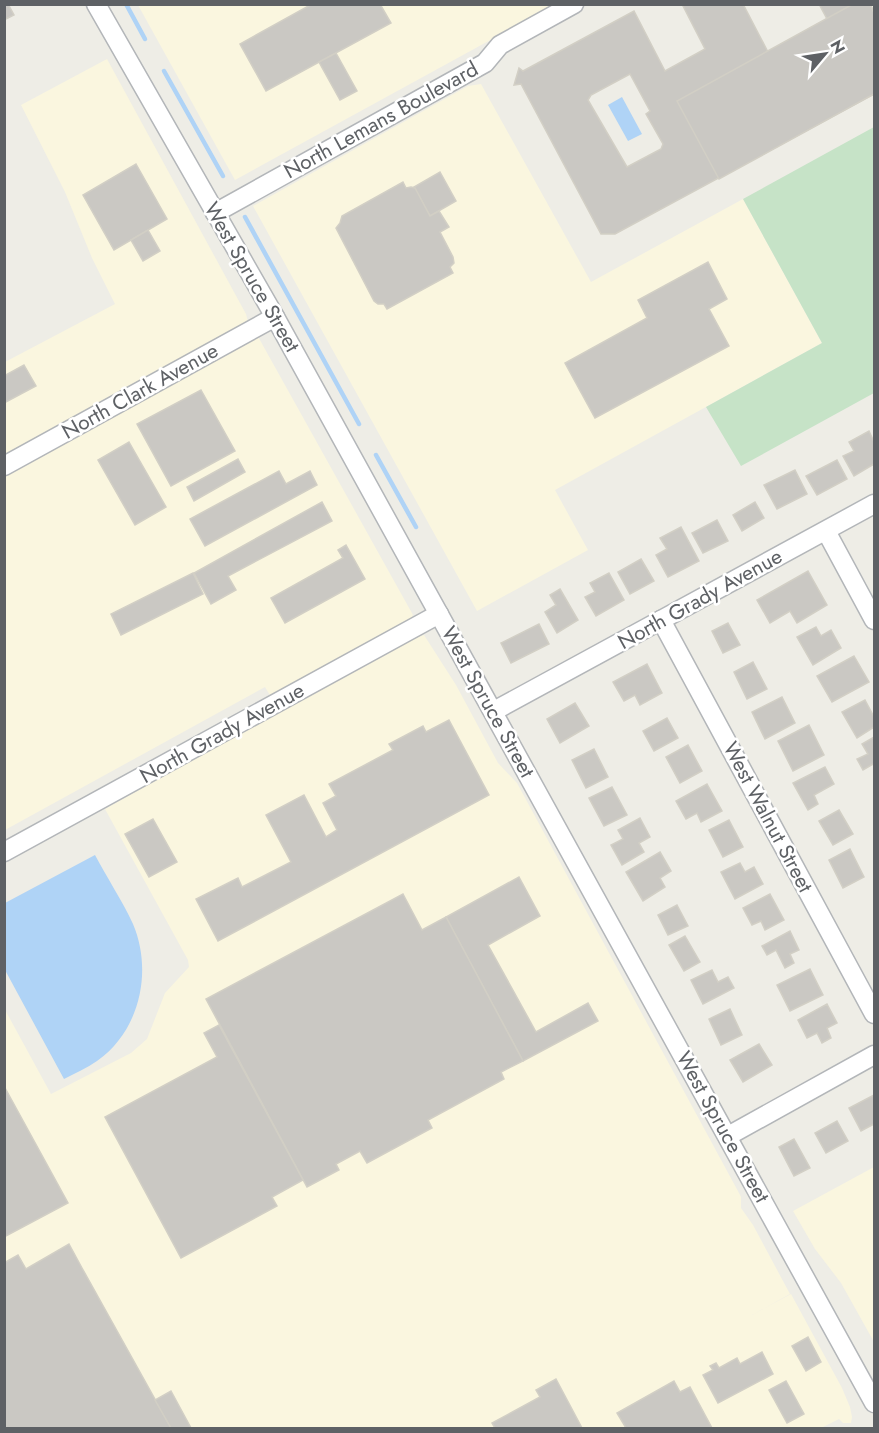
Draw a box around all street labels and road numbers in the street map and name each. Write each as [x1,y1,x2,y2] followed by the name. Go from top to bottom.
[278,54,484,186] street label: North Lemans Boulevard
[197,196,307,358] street label: West Spruce Street
[56,335,224,446] street label: North Clark Avenue
[612,541,788,657] street label: North Grady Avenue
[434,621,542,783] street label: West Spruce Street
[134,675,310,791] street label: North Grady Avenue
[716,736,820,898] street label: West Walnut Street
[669,1046,777,1208] street label: West Spruce Street

